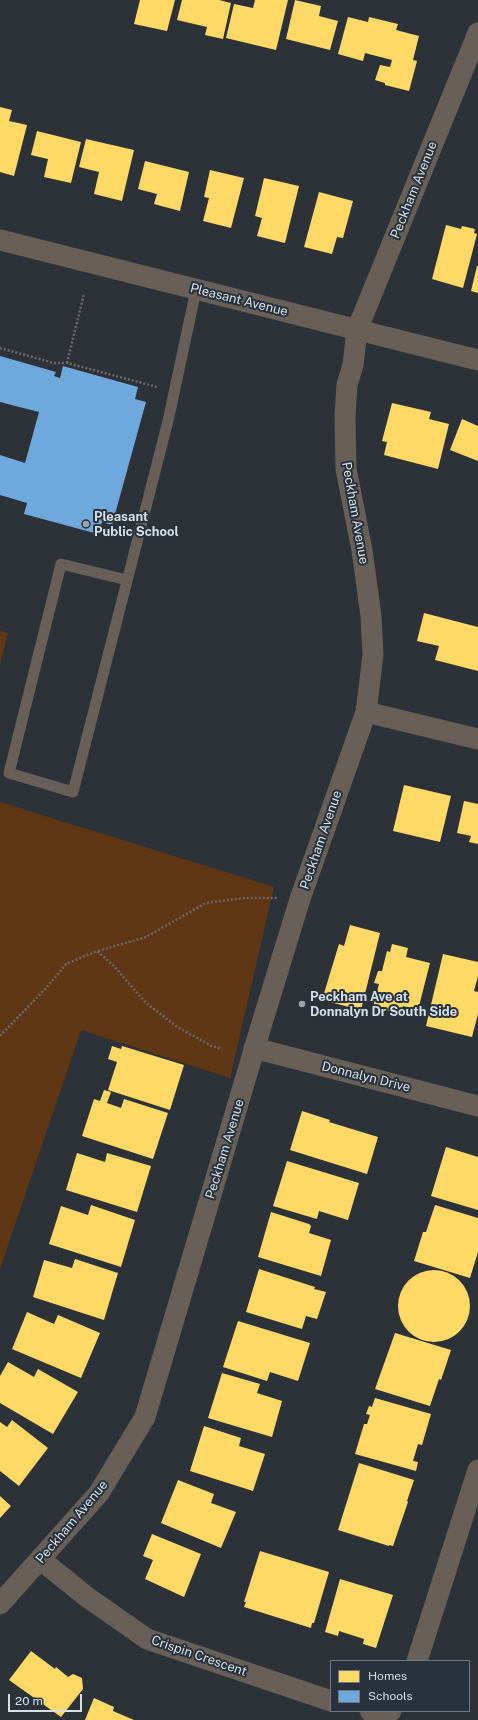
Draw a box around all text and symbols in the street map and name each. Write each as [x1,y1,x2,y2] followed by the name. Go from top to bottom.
[387,139,441,241] street label: Peckham Avenue
[189,280,289,320] street label: Pleasant Avenue
[338,461,372,565] street label: Peckham Avenue
[94,509,179,540] place label: Pleasant Public School
[81,519,91,529] marker: Pleasant Public School
[297,789,345,891] street label: Peckham Avenue
[310,989,457,1020] place label: Peckham Ave at Donnalyn Dr South Side
[297,999,307,1009] marker: Peckham Ave at Donnalyn Dr South Side
[320,1058,412,1096] street label: Donnalyn Drive
[202,1097,248,1201] street label: Peckham Avenue
[33,1477,111,1567] street label: Peckham Avenue
[149,1632,249,1680] street label: Crispin Crescent
[330,1660,470,1712] legend
[368,1669,407,1683] text: Homes
[10,1686,84,1712] scale bar
[368,1689,413,1703] text: Schools
[15,1694,43,1708] text: 20 m

